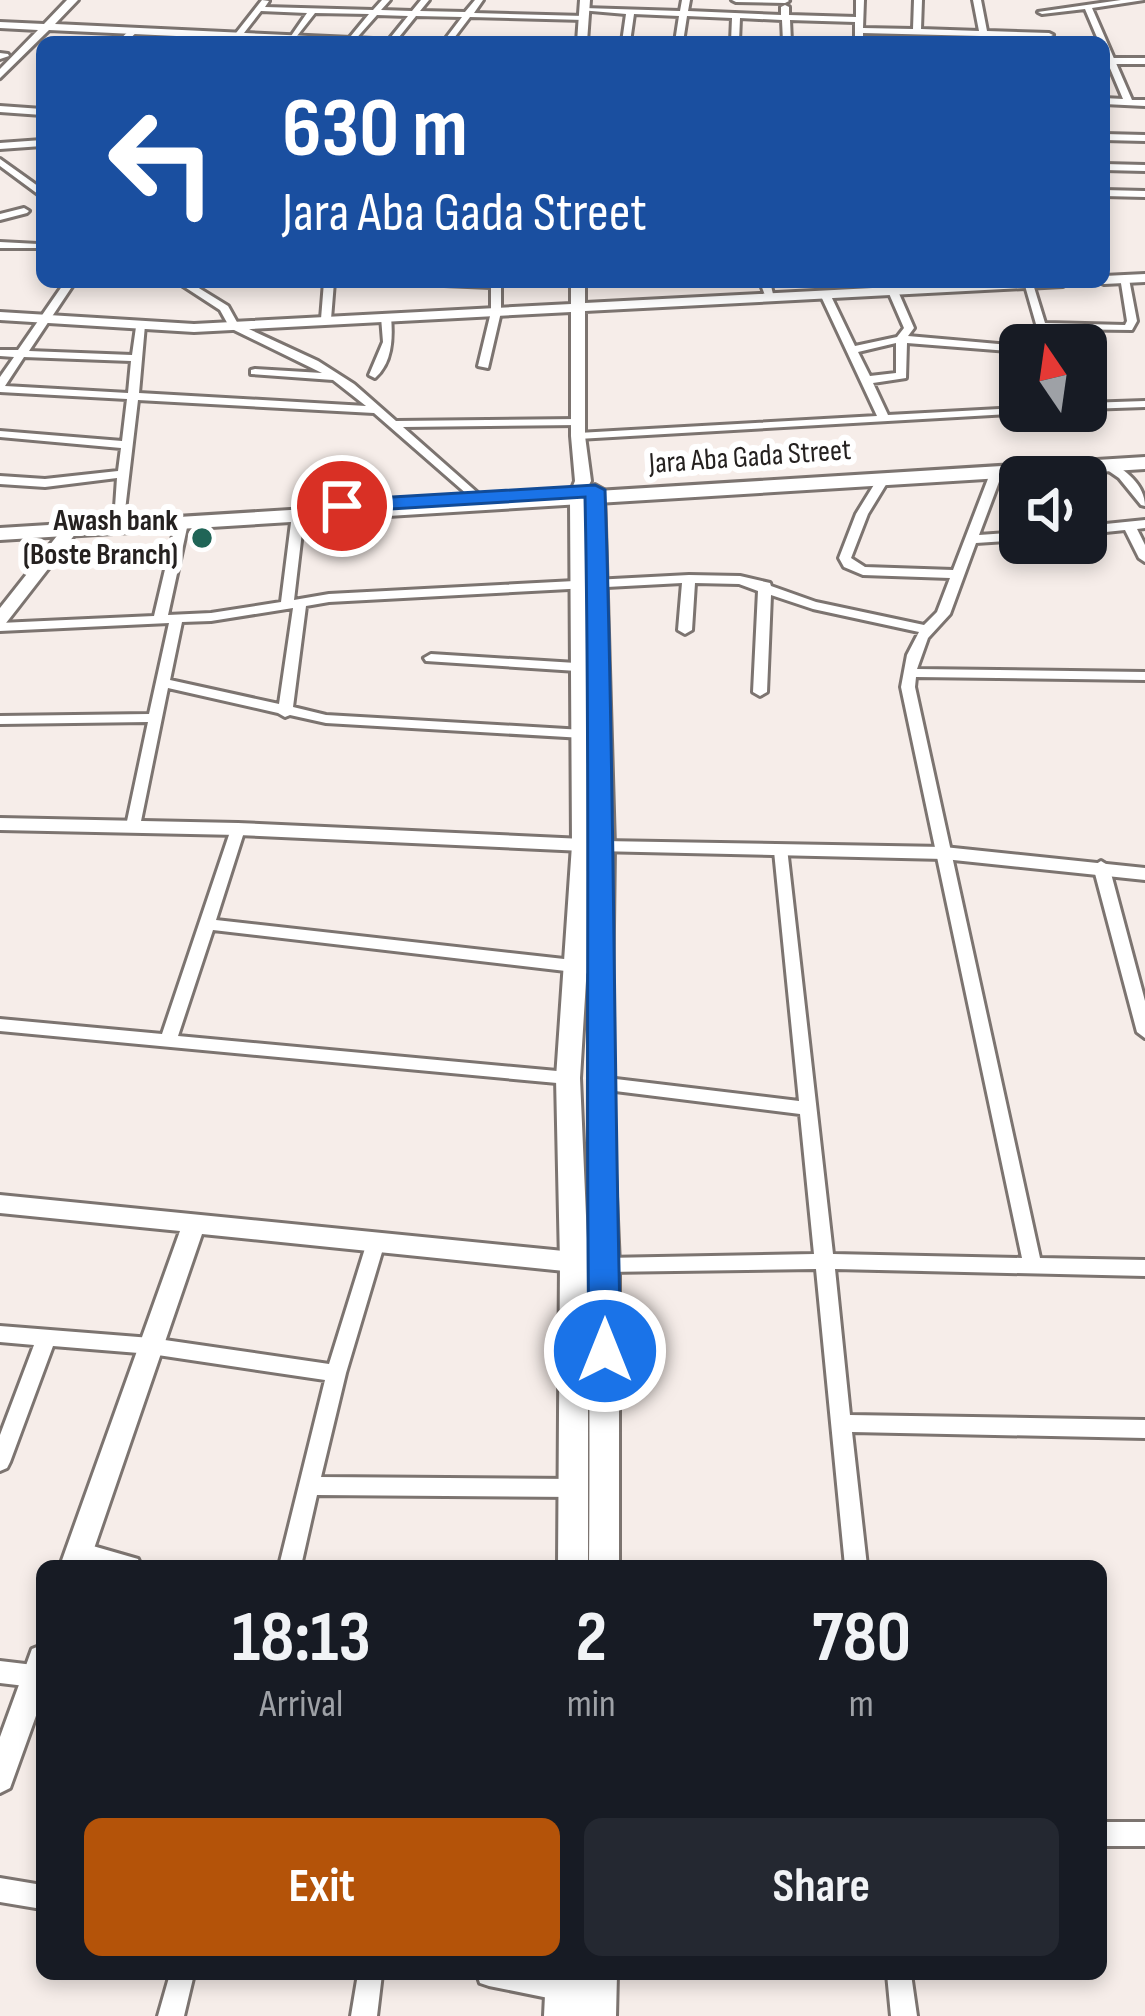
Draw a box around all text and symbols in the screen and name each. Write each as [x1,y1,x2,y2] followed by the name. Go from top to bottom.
[282,79,468,180] text: 630 m
[84,84,240,240] icon: left
[282,181,647,246] text: Jara Aba Gada Street
[999,324,1107,432] north arrow
[999,324,1107,564] map controls
[647,432,852,482] street label: Jara Aba Gada Street
[291,455,393,557] pin
[999,456,1107,564] button: sound
[309,473,375,539] icon: arrive
[23,503,178,573] place label: Awash bank (Boste Branch)
[189,525,215,551] marker: Awash bank (Boste Branch)
[542,1288,668,1414] position arrow
[232,1595,371,1682] text: 18:13
[575,1595,607,1682] text: 2
[812,1595,911,1682] text: 780
[259,1681,343,1728] text: Arrival
[567,1681,616,1728] text: min
[849,1681,874,1728] text: m
[84,1818,560,1956] button: Exit
[584,1818,1059,1956] button: Share

